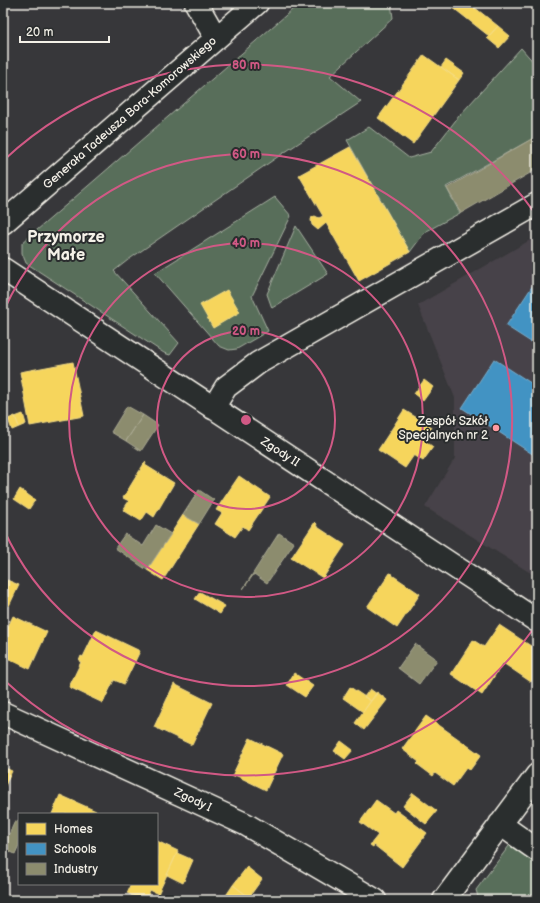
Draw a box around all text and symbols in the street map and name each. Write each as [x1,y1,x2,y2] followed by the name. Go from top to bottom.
[20,18,109,44] scale bar
[26,25,53,40] text: 20 m
[40,33,220,193] street label: Generała Tadeusza Bora-Komorowskiego
[232,58,260,73] text: 80 m
[232,147,260,162] text: 60 m
[27,228,105,265] district label: Przymorze Małe
[232,236,260,251] text: 40 m
[232,324,260,339] text: 20 m
[239,413,253,427] centre of rings
[398,414,488,443] place label: Zespół Szkół Specjalnych nr 2
[491,423,501,433] marker: Zespół Szkół Specjalnych nr 2
[257,433,302,470] street label: Zgody II
[171,784,214,815] street label: Zgody I
[18,813,158,885] legend
[54,822,93,837] text: Homes
[54,842,97,857] text: Schools
[54,862,99,877] text: Industry

